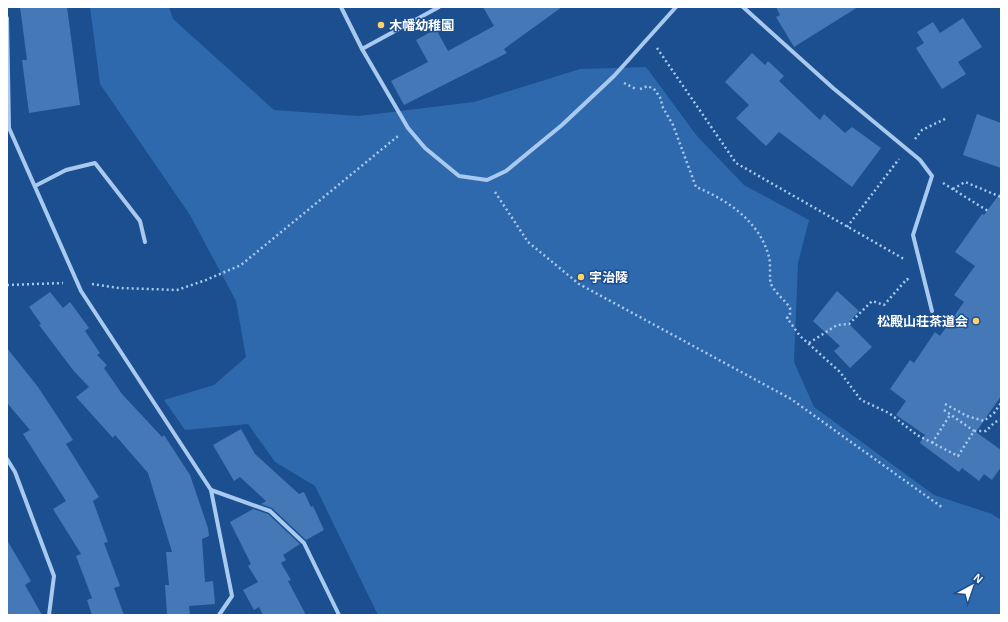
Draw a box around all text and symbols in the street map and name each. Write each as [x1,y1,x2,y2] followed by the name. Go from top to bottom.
[389,18,454,33] place label: 木幡幼稚園
[376,20,386,30] marker: 木幡幼稚園
[589,270,628,285] place label: 宇治陵
[576,272,586,282] marker: 宇治陵
[877,314,968,329] place label: 松殿山荘茶道会
[971,316,981,326] marker: 松殿山荘茶道会
[952,566,992,606] north arrow
[972,571,985,586] text: N

